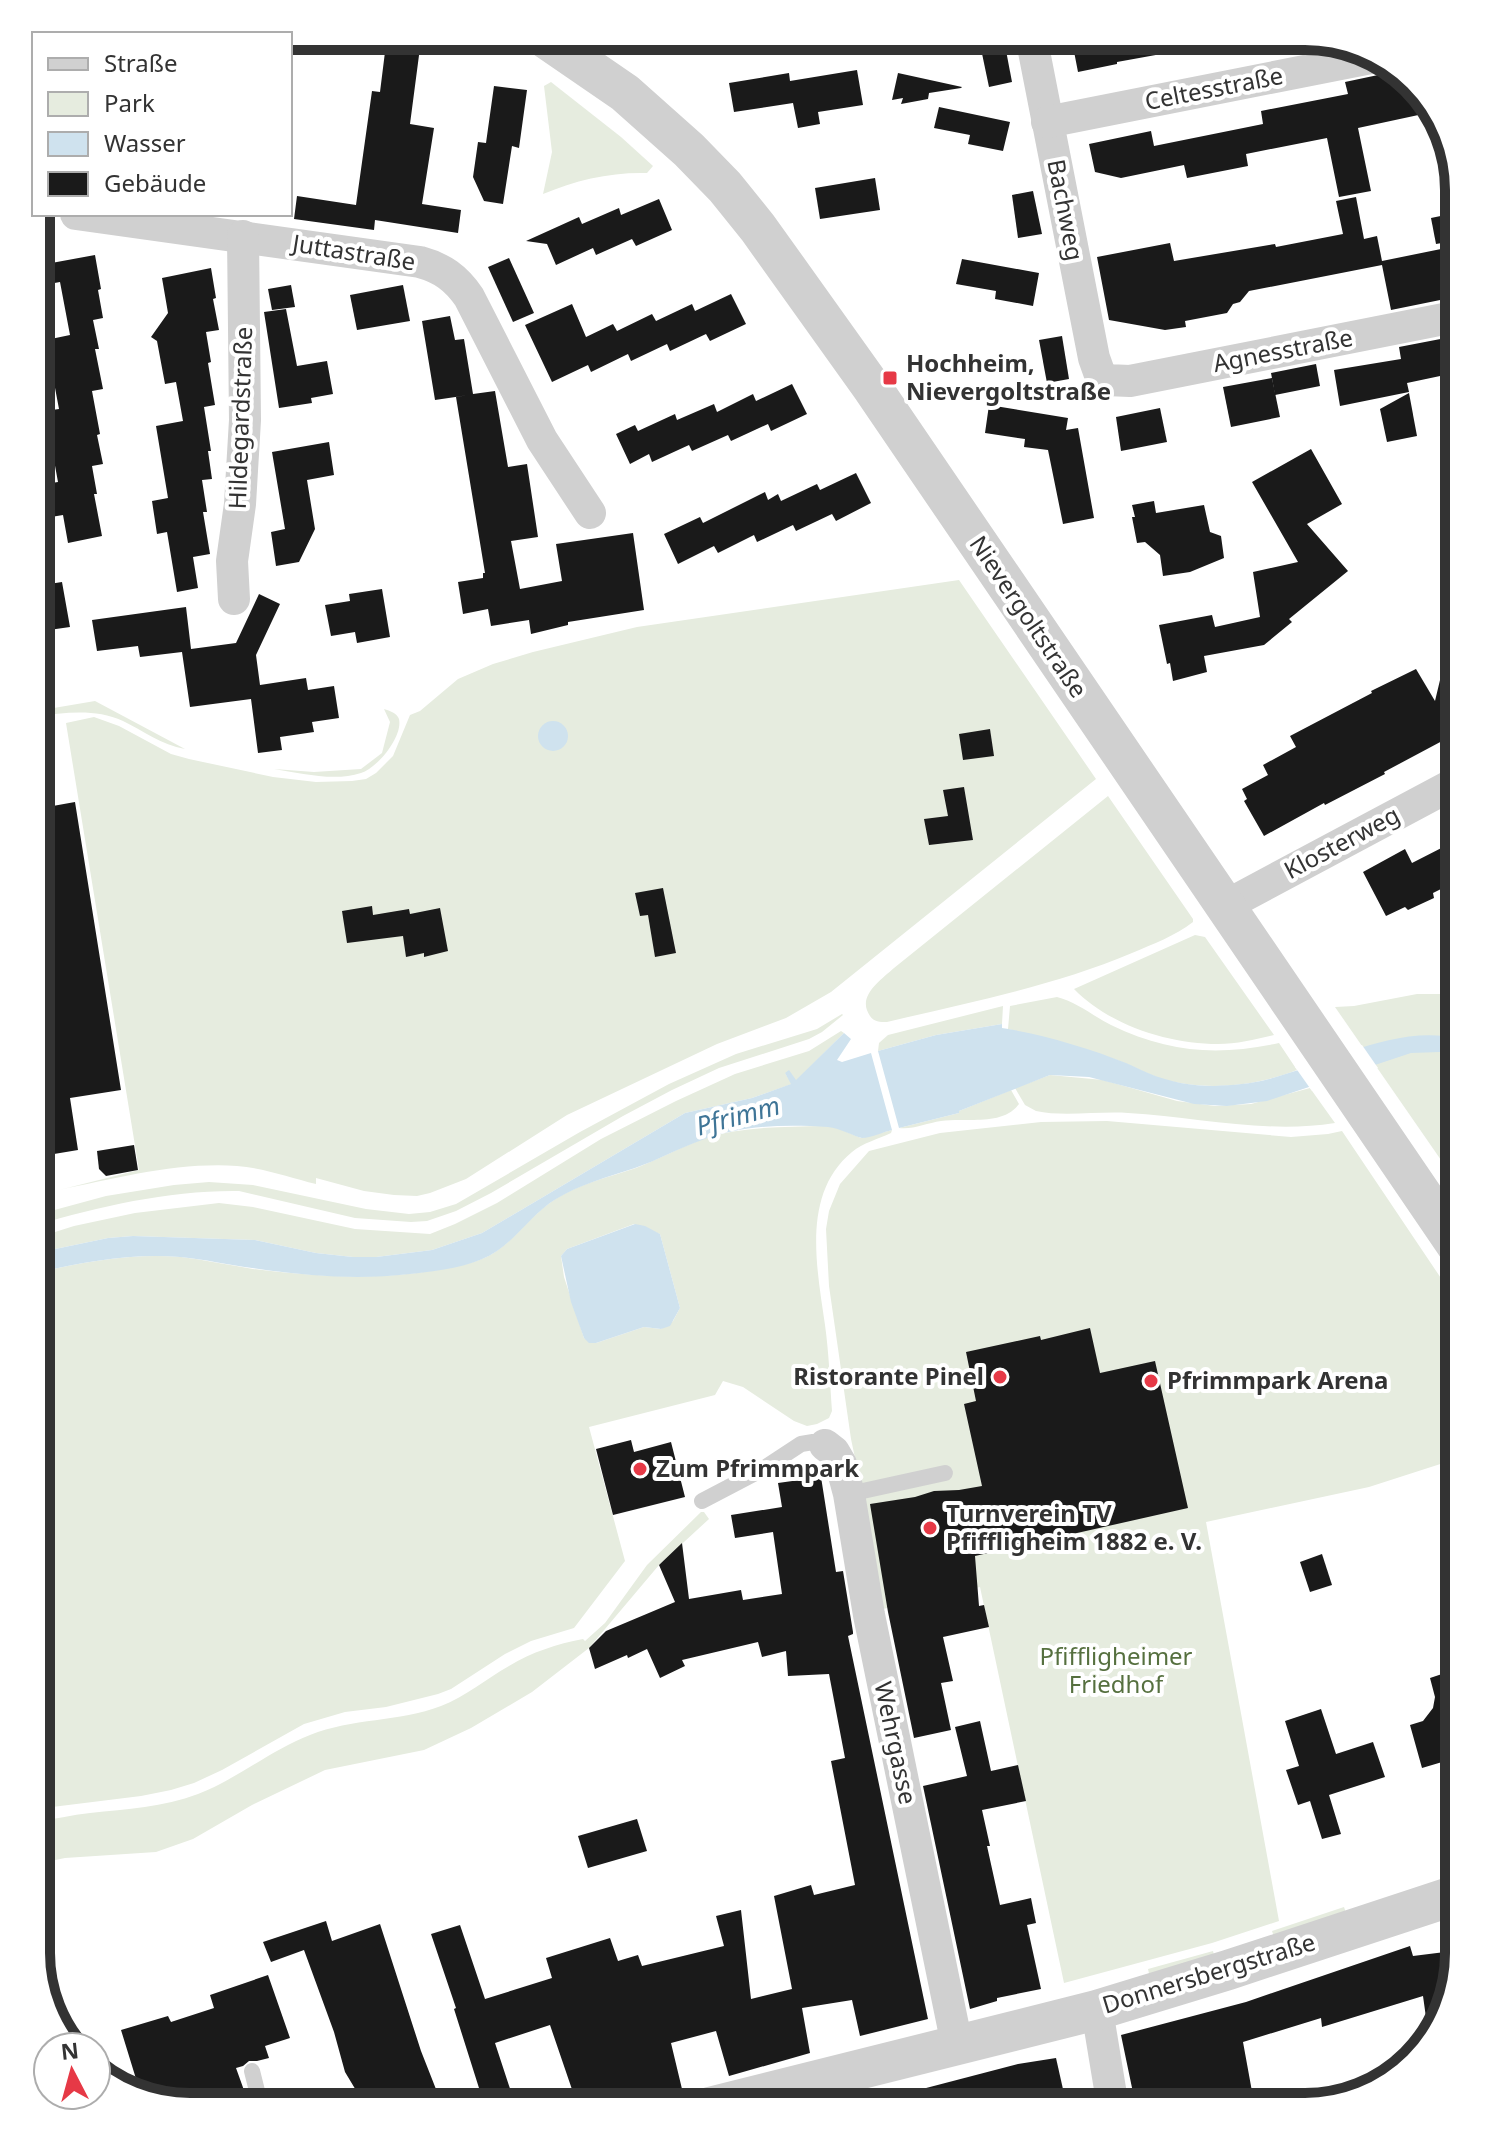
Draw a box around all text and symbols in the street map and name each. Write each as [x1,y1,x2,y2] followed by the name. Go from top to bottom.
[32,32,292,216] legend
[104,46,177,79] text: Straße
[1142,58,1286,117] street label: Celtesstraße
[104,86,155,119] text: Park
[104,126,186,159] text: Wasser
[1040,156,1092,263] street label: Bachweg
[104,166,206,199] text: Gebäude
[288,225,418,278] street label: Juttastraße
[1210,320,1355,379] street label: Agnesstraße
[220,326,259,510] street label: Hildegardstraße
[906,346,1111,407] place label: Hochheim, Nievergoltstraße
[881,369,899,387] marker: Hochheim, Nievergoltstraße
[963,529,1096,704] street label: Nievergoltstraße
[1278,797,1405,886] street label: Klosterweg
[692,1087,784,1143] water label: Pfrimm
[793,1359,984,1392] place label: Ristorante Pinel
[1167,1363,1388,1396] place label: Pfrimmpark Arena
[991,1368,1009,1386] marker: Ristorante Pinel
[1142,1372,1160,1390] marker: Pfrimmpark Arena
[656,1451,859,1484] place label: Zum Pfrimmpark
[631,1460,649,1478] marker: Zum Pfrimmpark
[946,1496,1202,1557] place label: Turnverein TV Pfiffligheim 1882 e. V.
[921,1519,939,1537] marker: Turnverein TV Pfiffligheim 1882 e. V.
[1039,1639,1193,1700] park label: Pfiffligheimer Friedhof
[867,1678,926,1807] street label: Wehrgasse
[1098,1924,1319,2021] street label: Donnersbergstraße
[32,2031,112,2111] north arrow
[59,2034,80,2066] text: N

